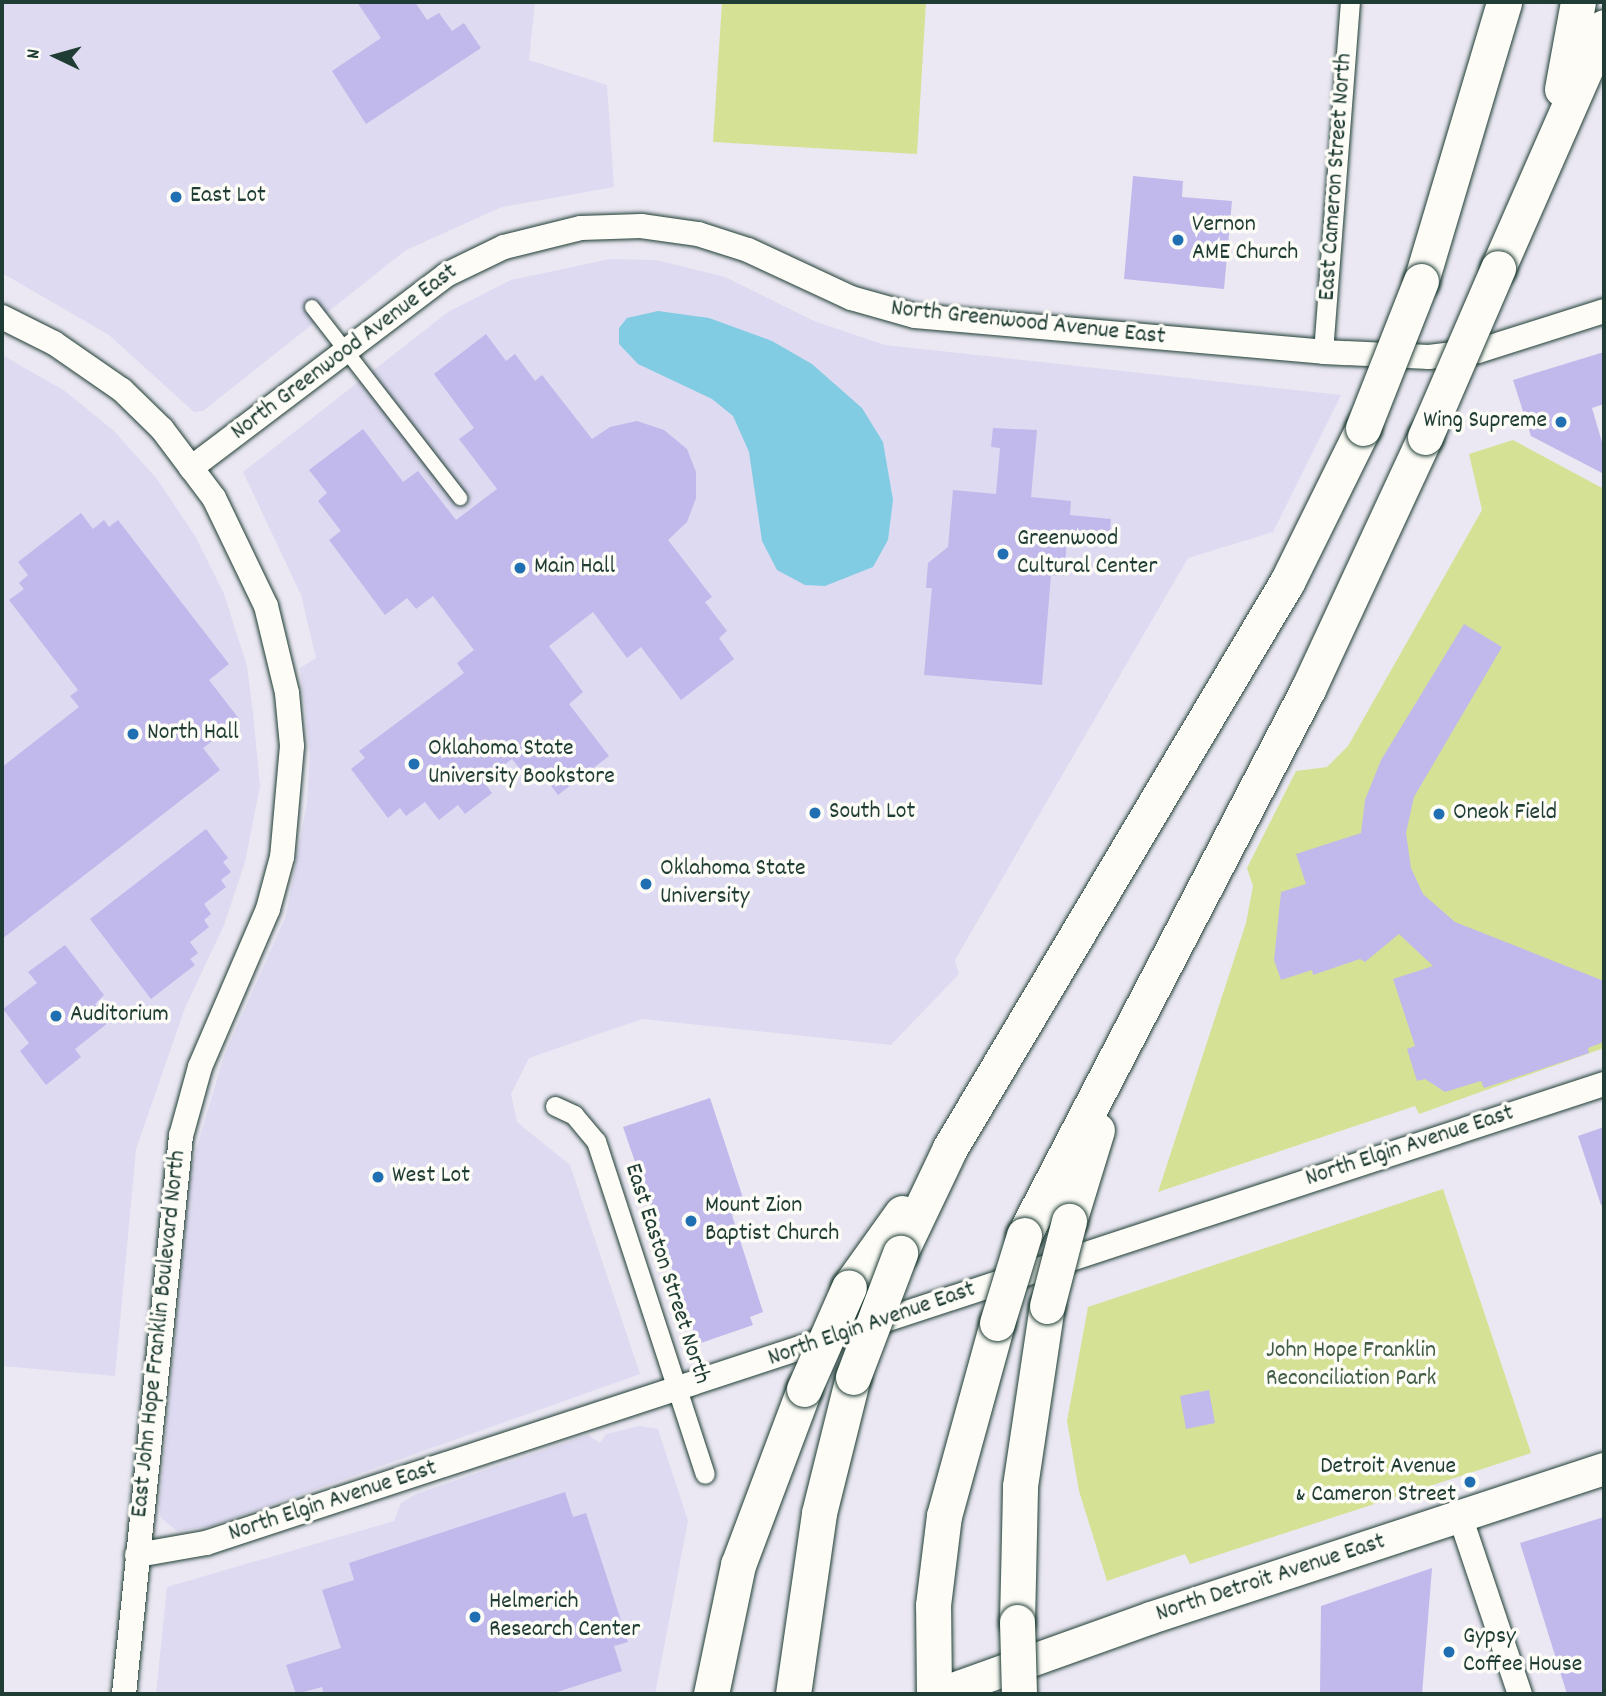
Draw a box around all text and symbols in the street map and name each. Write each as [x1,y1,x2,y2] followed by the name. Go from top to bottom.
[21,21,91,91] north arrow
[21,48,48,60] text: N
[1314,52,1360,302] street label: East Cameron Street North
[190,183,266,211] place label: East Lot
[168,189,184,205] marker: East Lot
[1192,212,1298,268] place label: Vernon AME Church
[1170,232,1186,248] marker: Vernon AME Church
[226,258,464,448] street label: North Greenwood Avenue East
[889,295,1167,353] street label: North Greenwood Avenue East
[1423,408,1547,436] place label: Wing Supreme
[1553,414,1569,430] marker: Wing Supreme
[1017,526,1157,582] place label: Greenwood Cultural Center
[995,546,1011,562] marker: Greenwood Cultural Center
[534,554,615,582] place label: Main Hall
[512,560,528,576] marker: Main Hall
[147,720,239,748] place label: North Hall
[125,726,141,742] marker: North Hall
[428,736,615,792] place label: Oklahoma State University Bookstore
[406,756,422,772] marker: Oklahoma State University Bookstore
[829,799,915,827] place label: South Lot
[1453,800,1557,828] place label: Oneok Field
[807,805,823,821] marker: South Lot
[1431,806,1447,822] marker: Oneok Field
[660,856,806,912] place label: Oklahoma State University
[638,876,654,892] marker: Oklahoma State University
[70,1002,169,1030] place label: Auditorium
[48,1008,64,1024] marker: Auditorium
[1302,1100,1518,1194] street label: North Elgin Avenue East
[126,1149,194,1519] street label: East John Hope Franklin Boulevard North
[617,1160,715,1388] street label: East Easton Street North
[392,1163,470,1191] place label: West Lot
[370,1169,386,1185] marker: West Lot
[705,1193,839,1249] place label: Mount Zion Baptist Church
[683,1213,699,1229] marker: Mount Zion Baptist Church
[765,1276,979,1374] street label: North Elgin Avenue East
[1266,1338,1436,1394] park label: John Hope Franklin Reconciliation Park
[1295,1454,1456,1510] place label: Detroit Avenue & Cameron Street
[225,1455,441,1549] street label: North Elgin Avenue East
[1462,1474,1478,1490] marker: Detroit Avenue & Cameron Street
[1153,1528,1389,1630] street label: North Detroit Avenue East
[489,1589,640,1645] place label: Helmerich Research Center
[467,1609,483,1625] marker: Helmerich Research Center
[1463,1624,1582,1680] place label: Gypsy Coffee House
[1441,1644,1457,1660] marker: Gypsy Coffee House

